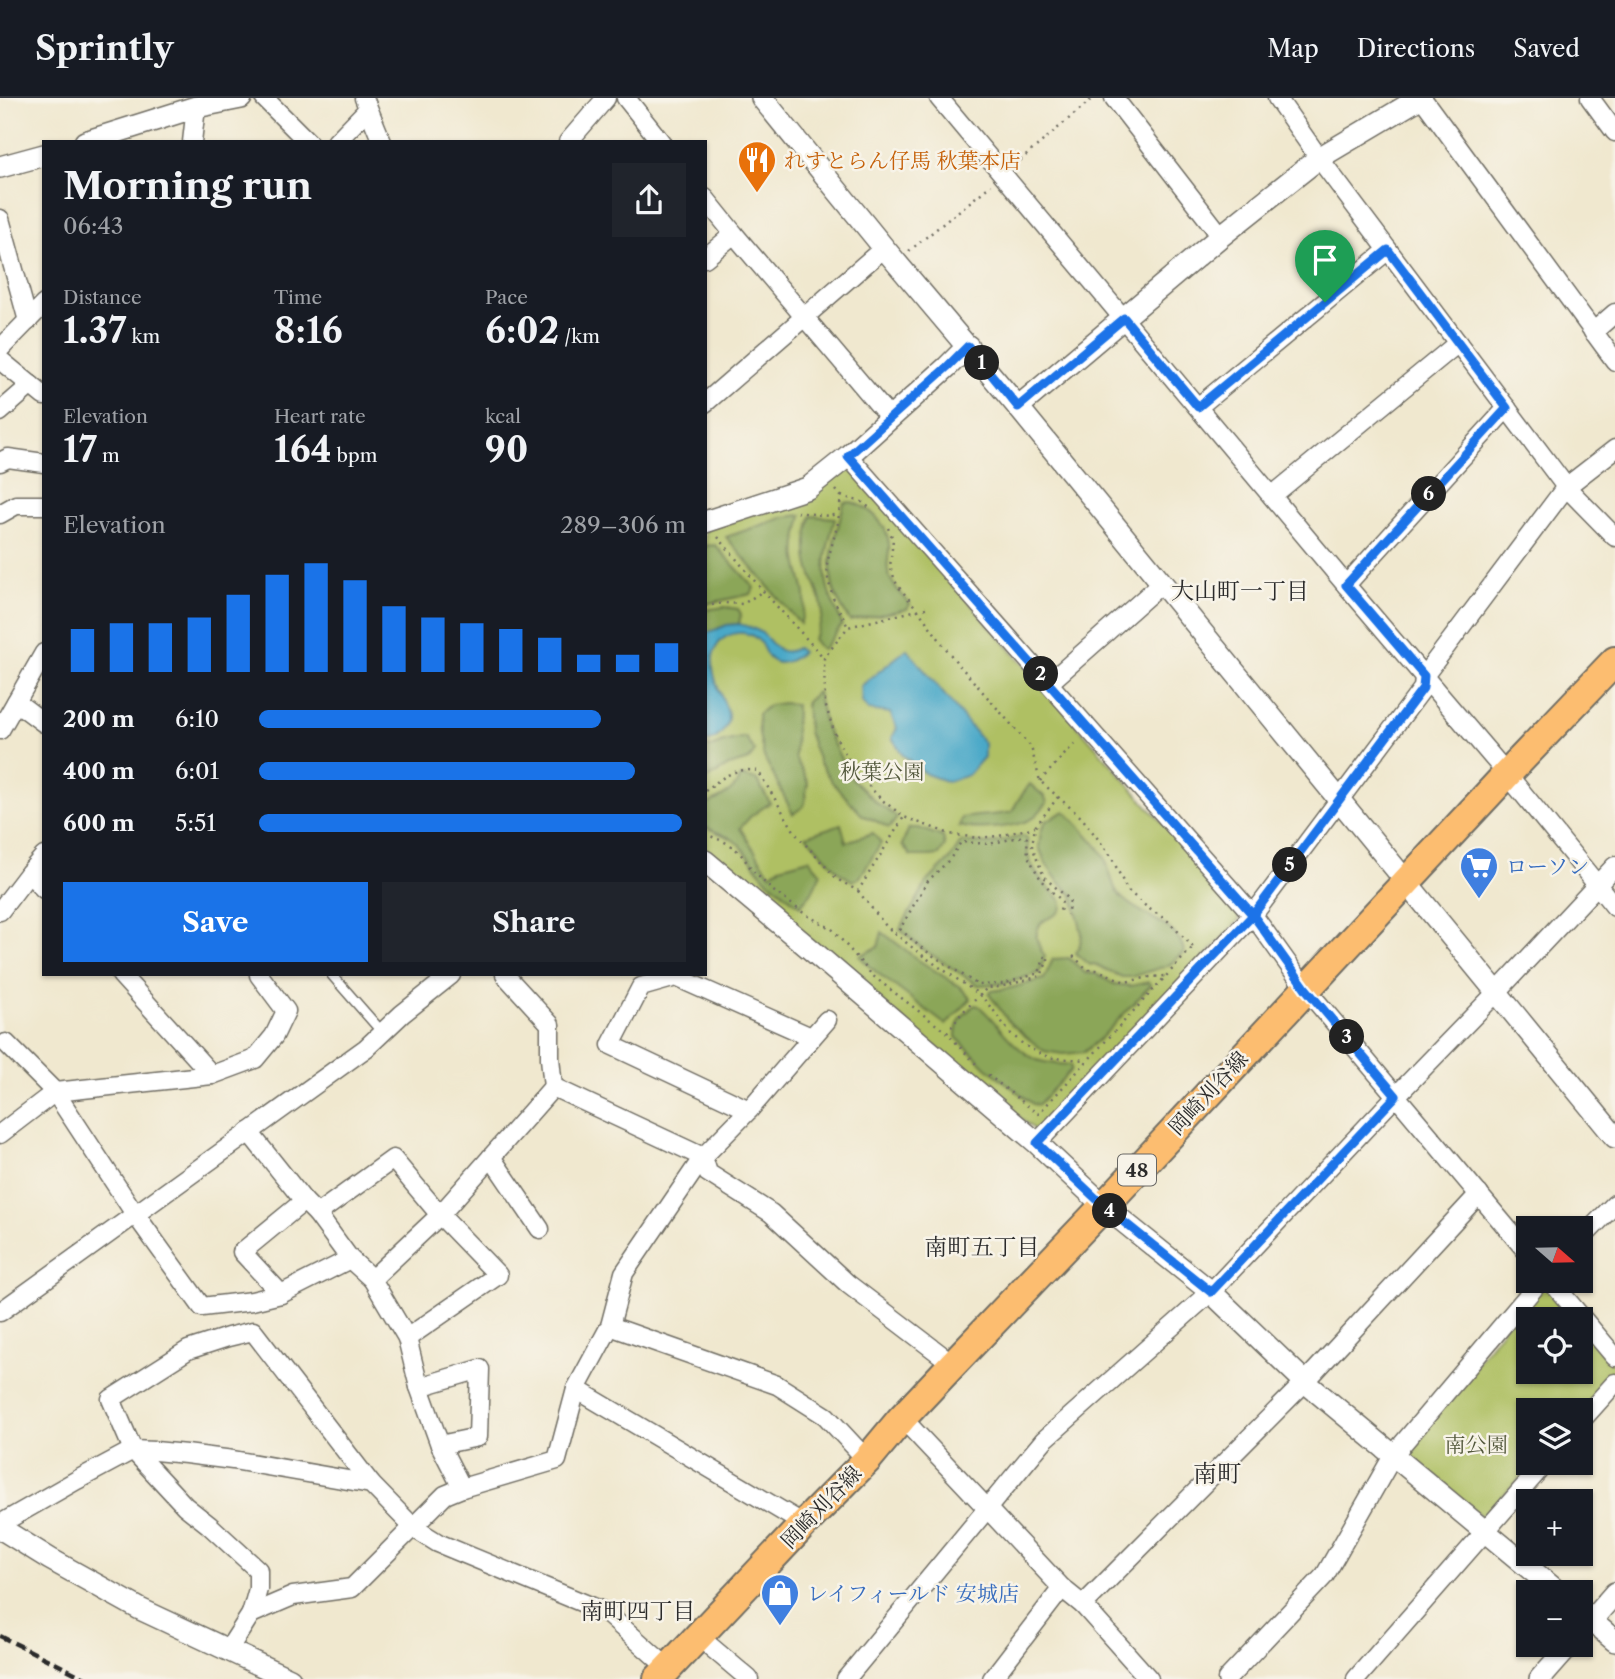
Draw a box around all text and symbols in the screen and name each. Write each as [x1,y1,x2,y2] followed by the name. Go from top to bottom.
[35,28,173,69] text: Sprintly
[1267,34,1319,63] text: Map
[1357,34,1475,63] text: Directions
[1513,34,1580,63] text: Saved
[736,139,778,194] restaurant icon: れすとらん仔馬 秋葉本店
[784,148,1021,173] place label: れすとらん仔馬 秋葉本店
[63,162,312,209] text: Morning run
[612,163,686,237] button: share
[63,212,123,240] text: 06:43
[1295,230,1355,302] pin
[1306,241,1344,279] icon: arrive
[63,286,142,309] text: Distance
[274,286,322,309] text: Time
[485,286,528,309] text: Pace
[63,309,126,352] text: 1.37
[274,309,343,352] text: 8:16
[485,309,559,352] text: 6:02
[126,325,160,348] text: km
[559,325,600,348] text: /km
[964,345,1000,380] pin: 1
[977,351,986,374] text: 1
[63,405,148,428] text: Elevation
[274,405,366,428] text: Heart rate
[485,405,521,428] text: kcal
[63,428,97,471] text: 17
[274,428,331,471] text: 164
[485,428,528,471] text: 90
[97,444,120,467] text: m
[331,444,377,467] text: bpm
[1412,476,1446,512] pin: 6
[1423,482,1434,505] text: 6
[63,511,166,539] text: Elevation
[560,511,686,539] text: 289–306 m
[1171,577,1309,605] district label: 大山町一丁目
[1024,656,1058,692] pin: 2
[1035,662,1046,685] text: 2
[63,705,135,733] text: 200 m
[175,705,219,733] text: 6:10
[63,757,135,785] text: 400 m
[175,757,219,785] text: 6:01
[840,759,924,784] park label: 秋葉公園
[63,809,135,837] text: 600 m
[175,809,216,837] text: 5:51
[1458,845,1500,900] supermarket icon: ローソン
[1272,848,1308,882] pin: 5
[1284,853,1295,876] text: 5
[1506,854,1589,879] place label: ローソン
[63,882,368,962] button: Save
[382,882,686,962] button: Share
[1330,1020,1364,1054] pin: 3
[1341,1025,1352,1048] text: 3
[1163,1046,1253,1140] street label: 岡崎刈谷線
[1118,1154,1156,1186] road number: 48
[1092,1194,1128,1228] pin: 4
[1104,1199,1115,1222] text: 4
[1516,1216,1592,1293] north arrow
[1516,1216,1593,1657] map controls
[925,1233,1040,1261] district label: 南町五丁目
[1516,1307,1593,1384] button: locate
[1516,1398,1593,1475] button: layers
[1445,1432,1508,1457] park label: 南公園
[1193,1459,1241,1488] district label: 南町
[776,1461,866,1553] street label: 岡崎刈谷線
[1516,1489,1593,1566] button: +
[759,1572,801,1627] shop icon: レイフィールド 安城店
[1516,1580,1593,1657] button: −
[807,1581,1019,1606] place label: レイフィールド 安城店
[581,1597,696,1625] district label: 南町四丁目

